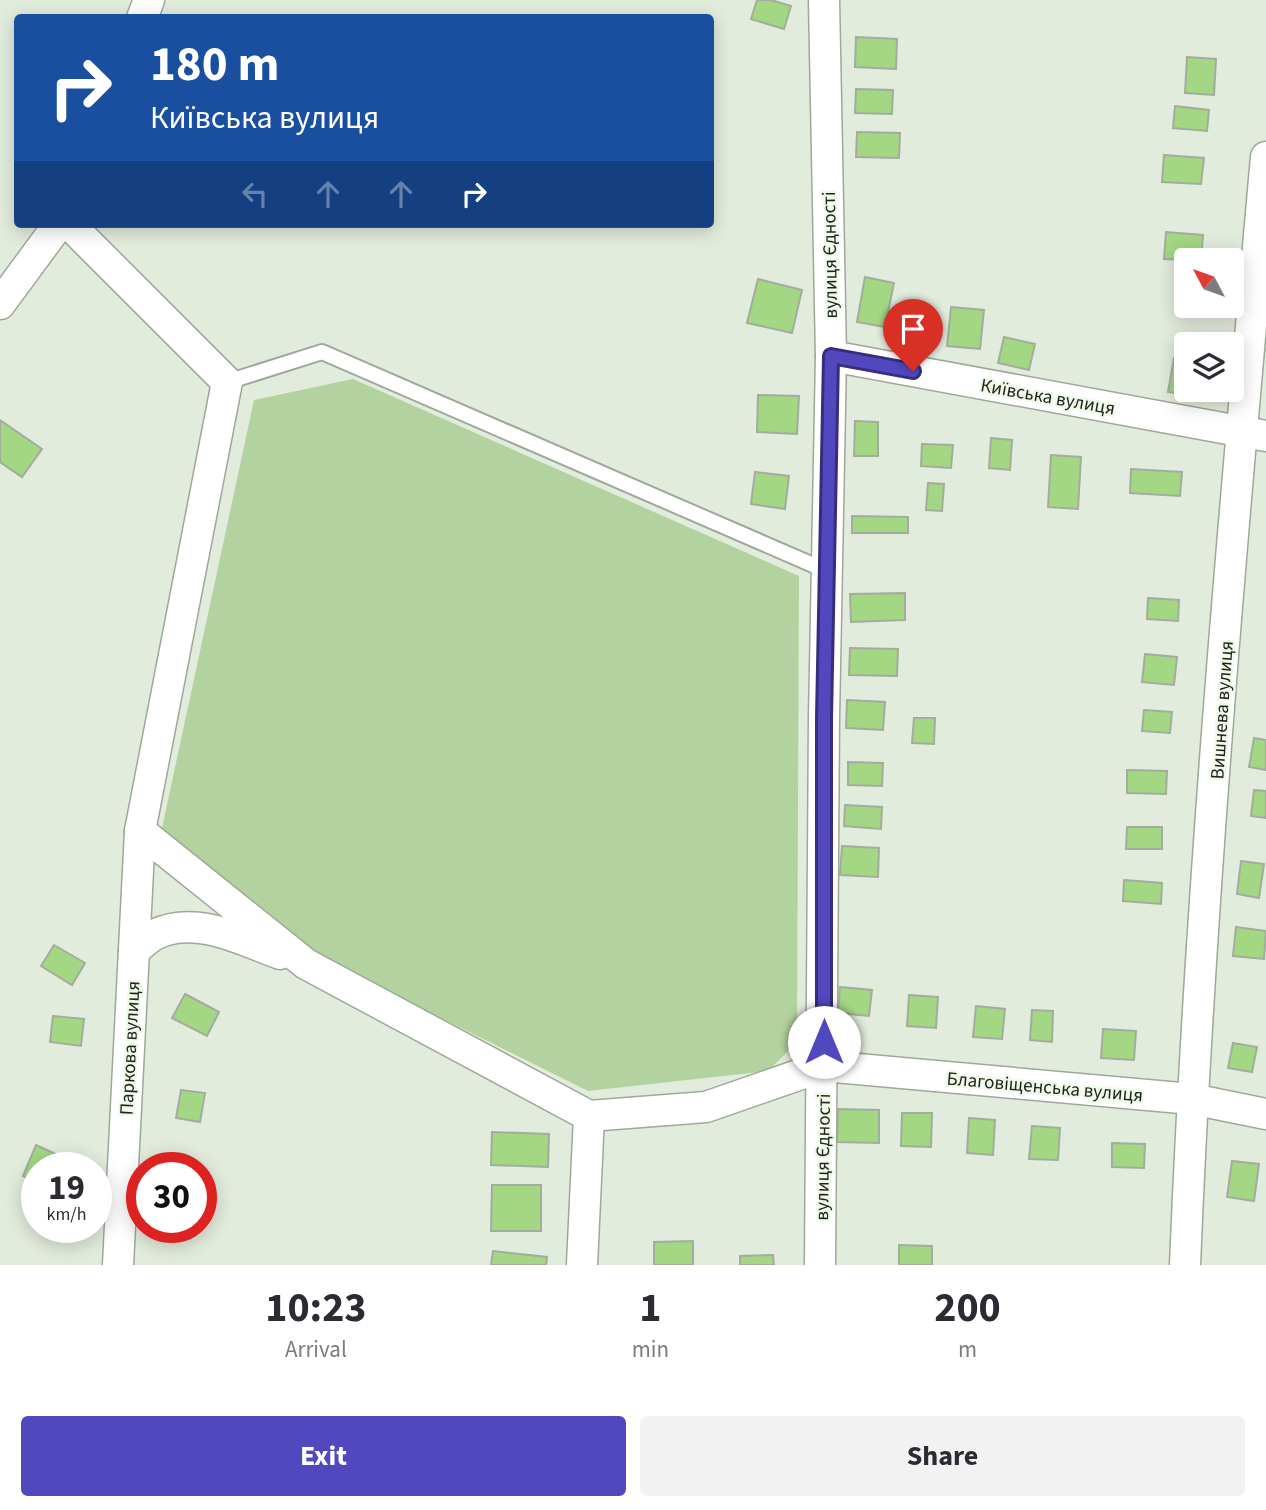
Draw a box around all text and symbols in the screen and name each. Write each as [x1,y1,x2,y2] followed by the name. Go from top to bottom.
[150,30,279,100] text: 180 m
[35,42,126,133] icon: right
[150,95,379,141] text: Київська вулиця
[236,175,274,213] icon: left
[309,175,347,213] icon: ahead
[382,175,420,213] icon: ahead
[455,175,493,213] icon: right
[816,191,845,319] street label: вулиця Єдності
[1174,248,1244,318] north arrow
[1174,248,1244,402] map controls
[883,299,943,371] pin
[894,310,932,348] icon: arrive
[1174,332,1244,402] button: layers
[978,372,1117,423] street label: Київська вулиця
[1204,640,1241,780] street label: Вишнева вулиця
[114,980,147,1116] street label: Паркова вулиця
[787,1005,861,1079] position arrow
[946,1065,1144,1110] street label: Благовіщенська вулиця
[809,1093,838,1221] street label: вулиця Єдності
[126,1152,217,1243] speed limit sign: 30
[48,1163,85,1213] text: 19
[47,1202,86,1227] text: km/h
[265,1278,367,1338] text: 10:23
[639,1278,661,1338] text: 1
[934,1278,1001,1338] text: 200
[285,1333,347,1366] text: Arrival
[632,1333,669,1366] text: min
[958,1333,977,1366] text: m
[21,1416,626,1496] button: Exit
[640,1416,1245,1496] button: Share

